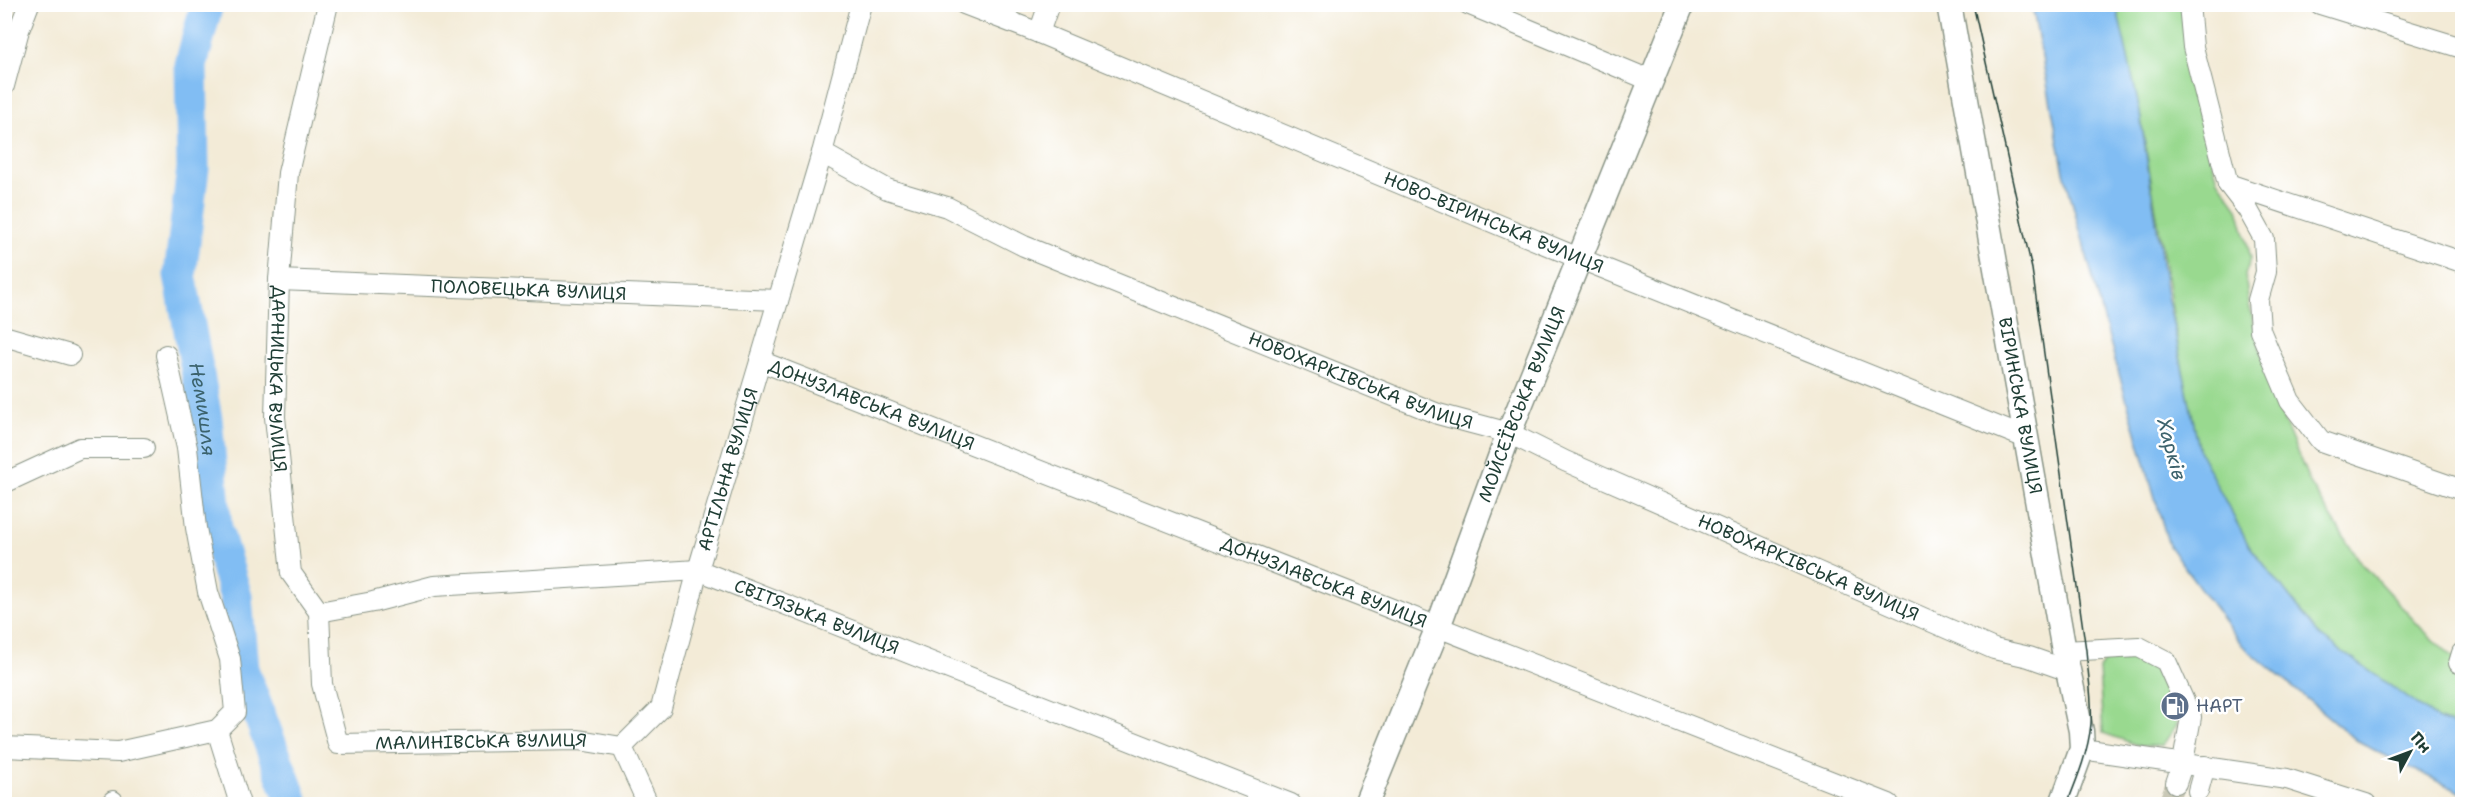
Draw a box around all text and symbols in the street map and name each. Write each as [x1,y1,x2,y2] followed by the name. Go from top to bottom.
[1380,166,1607,279] street label: НОВО-ВІРИНСЬКА ВУЛИЦЯ
[431,274,627,306] street label: ПОЛОВЕЦЬКА ВУЛИЦЯ
[263,285,293,473] street label: ДАРНИЦЬКА ВУЛИЦЯ
[1473,303,1571,506] street label: МОЙСЕЇВСЬКА ВУЛИЦЯ
[1993,315,2048,496] street label: ВІРИНСЬКА ВУЛИЦЯ
[1245,326,1476,435] street label: НОВОХАРКІВСЬКА ВУЛИЦЯ
[765,354,978,456] street label: ДОНУЗЛАВСЬКА ВУЛИЦЯ
[183,360,222,457] water label: Немишля
[692,385,764,554] street label: АРТІЛЬНА ВУЛИЦЯ
[2151,414,2193,483] water label: Харків
[1694,509,1923,627] street label: НОВОХАРКІВСЬКА ВУЛИЦЯ
[1218,531,1431,634] street label: ДОНУЗЛАВСЬКА ВУЛИЦЯ
[731,573,903,660] street label: СВІТЯЗЬКА ВУЛИЦЯ
[2159,690,2191,722] fuel station icon: НАРТ
[2196,694,2243,718] place label: НАРТ
[2380,722,2440,782] north arrow
[375,728,588,755] street label: МАЛИНІВСЬКА ВУЛИЦЯ
[2406,728,2436,757] text: Пн

